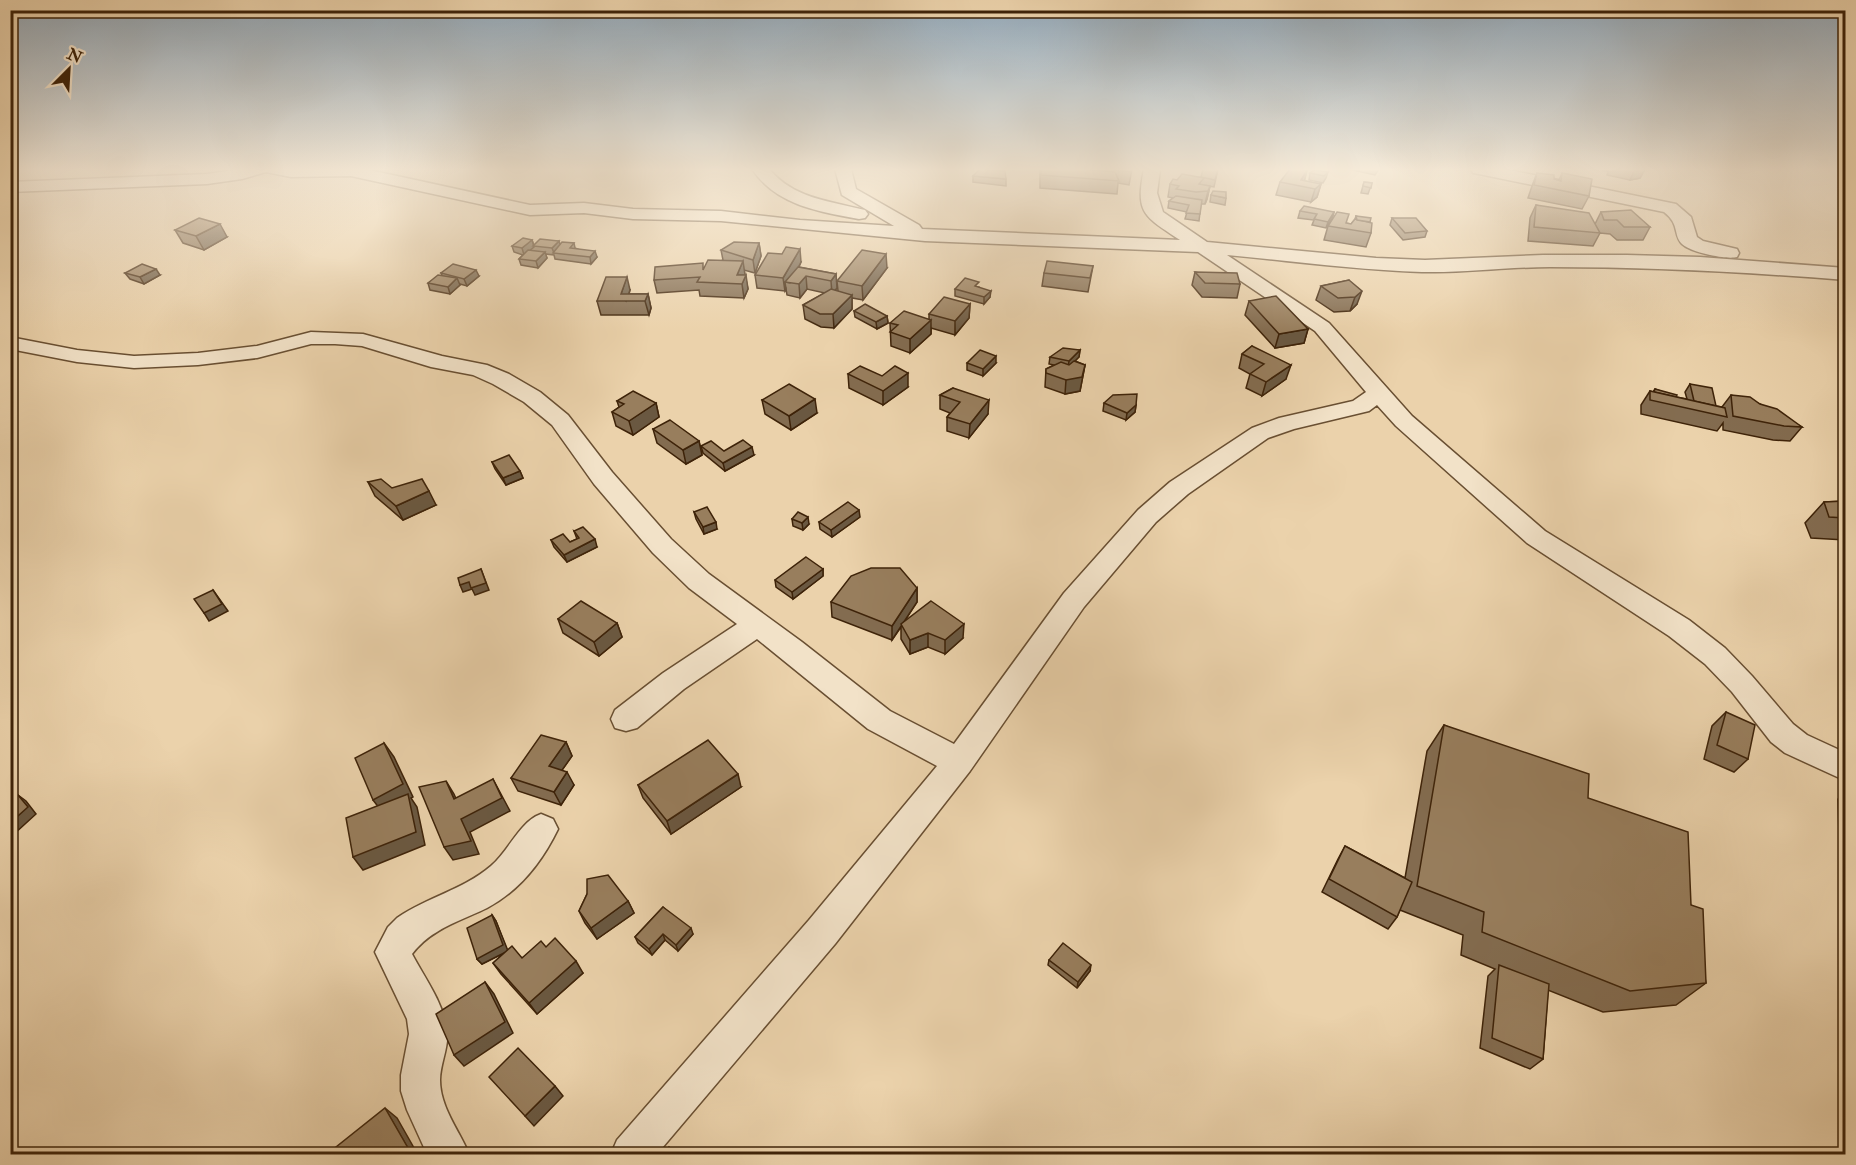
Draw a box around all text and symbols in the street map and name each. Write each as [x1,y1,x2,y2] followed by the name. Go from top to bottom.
[39,39,99,99] north arrow
[63,44,86,69] text: N

